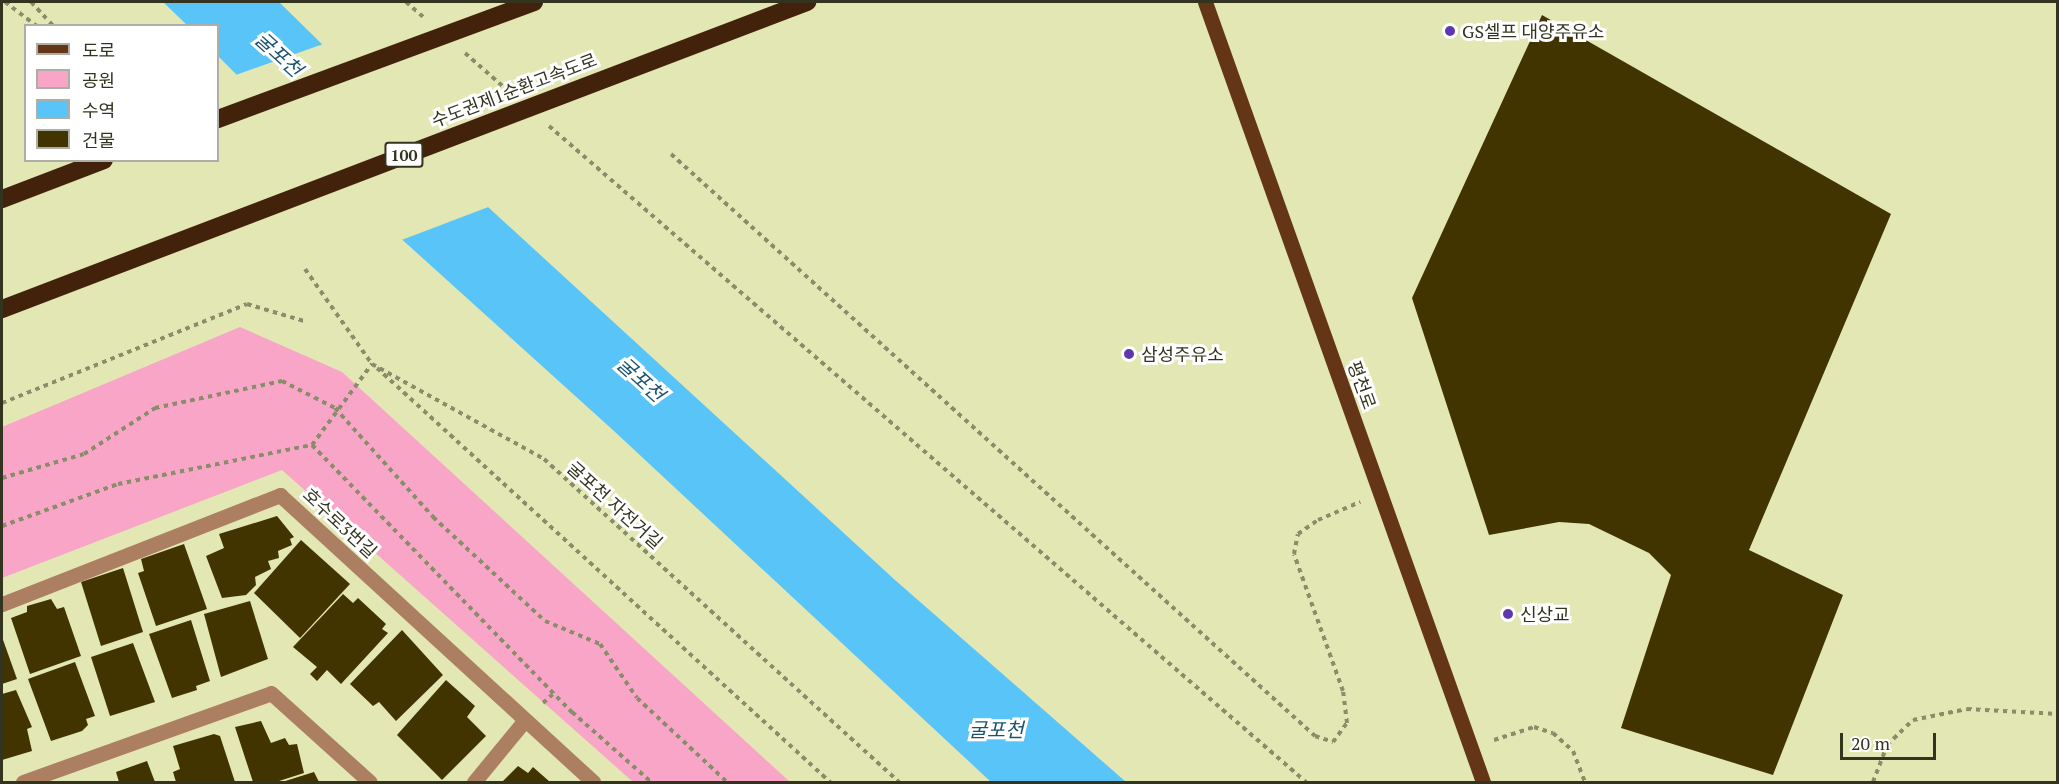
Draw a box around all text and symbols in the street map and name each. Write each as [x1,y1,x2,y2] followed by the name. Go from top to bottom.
[1462,20,1604,42] place label: GS셀프 대양주유소
[24,24,219,162] legend
[1443,24,1457,38] marker: GS셀프 대양주유소
[250,27,308,81] water label: 굴포천
[82,38,115,62] text: 도로
[428,49,600,131] street label: 수도권제1순환고속도로
[82,68,115,92] text: 공원
[82,98,115,122] text: 수역
[82,128,115,152] text: 건물
[383,142,425,168] road number: 100
[1141,343,1224,365] place label: 삼성주유소
[1122,347,1136,361] marker: 삼성주유소
[612,352,670,406] water label: 굴포천
[1343,358,1381,412] street label: 평천로
[563,457,667,553] street label: 굴포천 자전거길
[299,484,381,562] street label: 호수로3번길
[1520,603,1570,625] place label: 신상교
[1501,607,1515,621] marker: 신상교
[968,717,1024,741] water label: 굴포천
[1843,721,1939,759] scale bar
[1851,731,1890,755] text: 20 m

